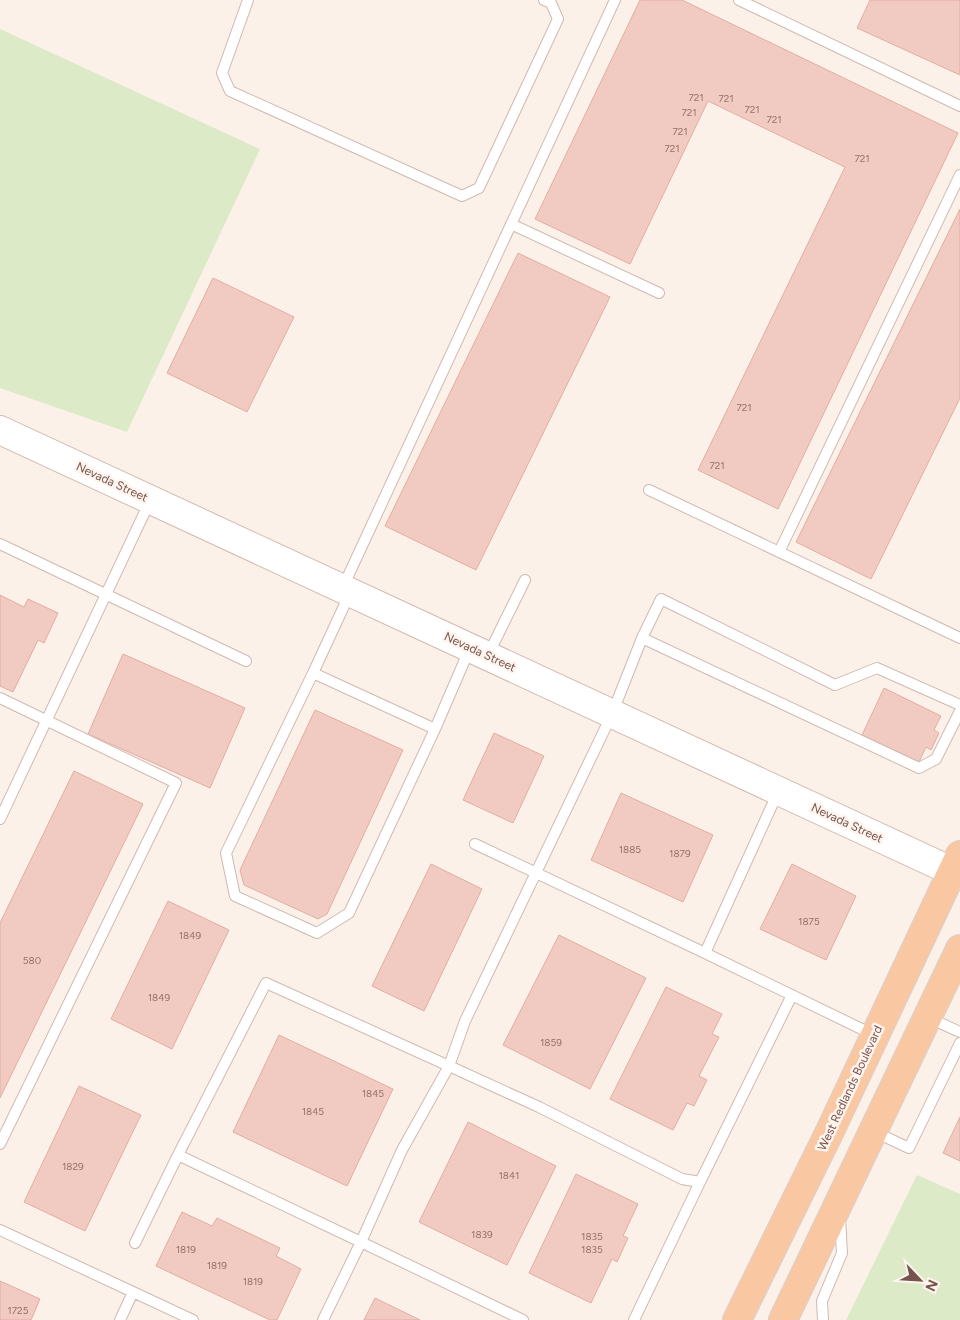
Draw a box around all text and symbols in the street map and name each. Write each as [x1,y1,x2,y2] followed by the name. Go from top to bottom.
[688,91,704,104] house number: 721
[718,92,734,105] house number: 721
[744,103,760,116] house number: 721
[681,106,697,119] house number: 721
[766,113,782,126] house number: 721
[672,125,688,138] house number: 721
[664,142,680,155] house number: 721
[854,152,870,165] house number: 721
[736,401,752,414] house number: 721
[74,459,151,505] street label: Nevada Street
[709,459,725,472] house number: 721
[442,629,519,675] street label: Nevada Street
[809,800,886,846] street label: Nevada Street
[619,843,641,856] house number: 1885
[669,847,691,860] house number: 1879
[798,915,820,928] house number: 1875
[179,929,201,942] house number: 1849
[23,954,41,967] house number: 580
[148,991,170,1004] house number: 1849
[815,1023,885,1153] street label: West Redlands Boulevard
[540,1036,562,1049] house number: 1859
[362,1087,384,1100] house number: 1845
[302,1105,324,1118] house number: 1845
[62,1160,84,1173] house number: 1829
[499,1169,519,1182] house number: 1841
[471,1228,493,1241] house number: 1839
[581,1230,603,1243] house number: 1835
[176,1243,196,1256] house number: 1819
[581,1243,603,1256] house number: 1835
[895,1255,945,1305] north arrow
[207,1259,227,1272] house number: 1819
[243,1275,263,1288] house number: 1819
[921,1277,941,1294] text: N
[8,1304,29,1317] house number: 1725

